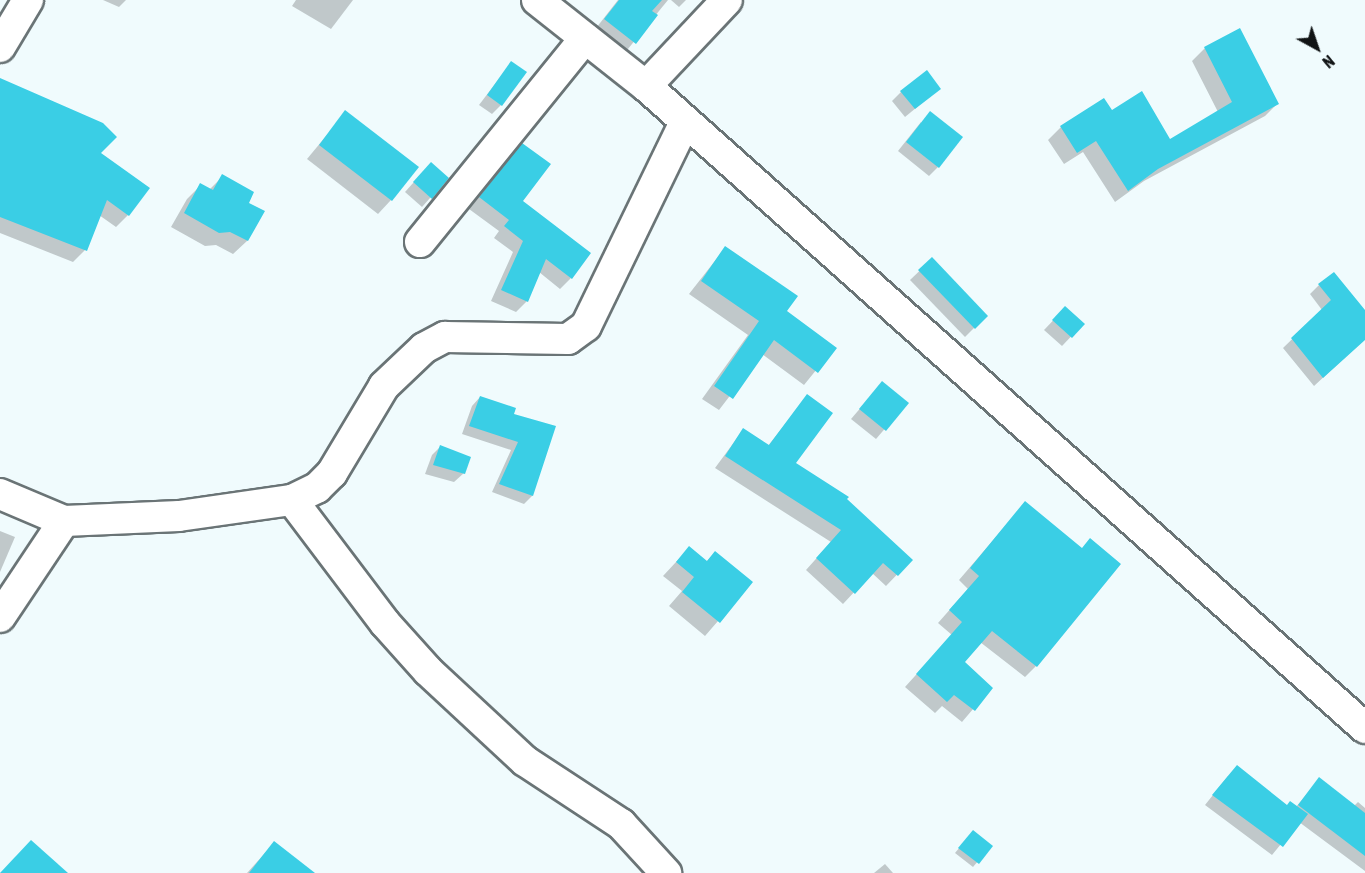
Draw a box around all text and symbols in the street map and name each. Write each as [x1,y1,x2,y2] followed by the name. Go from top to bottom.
[1287,18,1347,78] north arrow
[1319,52,1338,72] text: N

